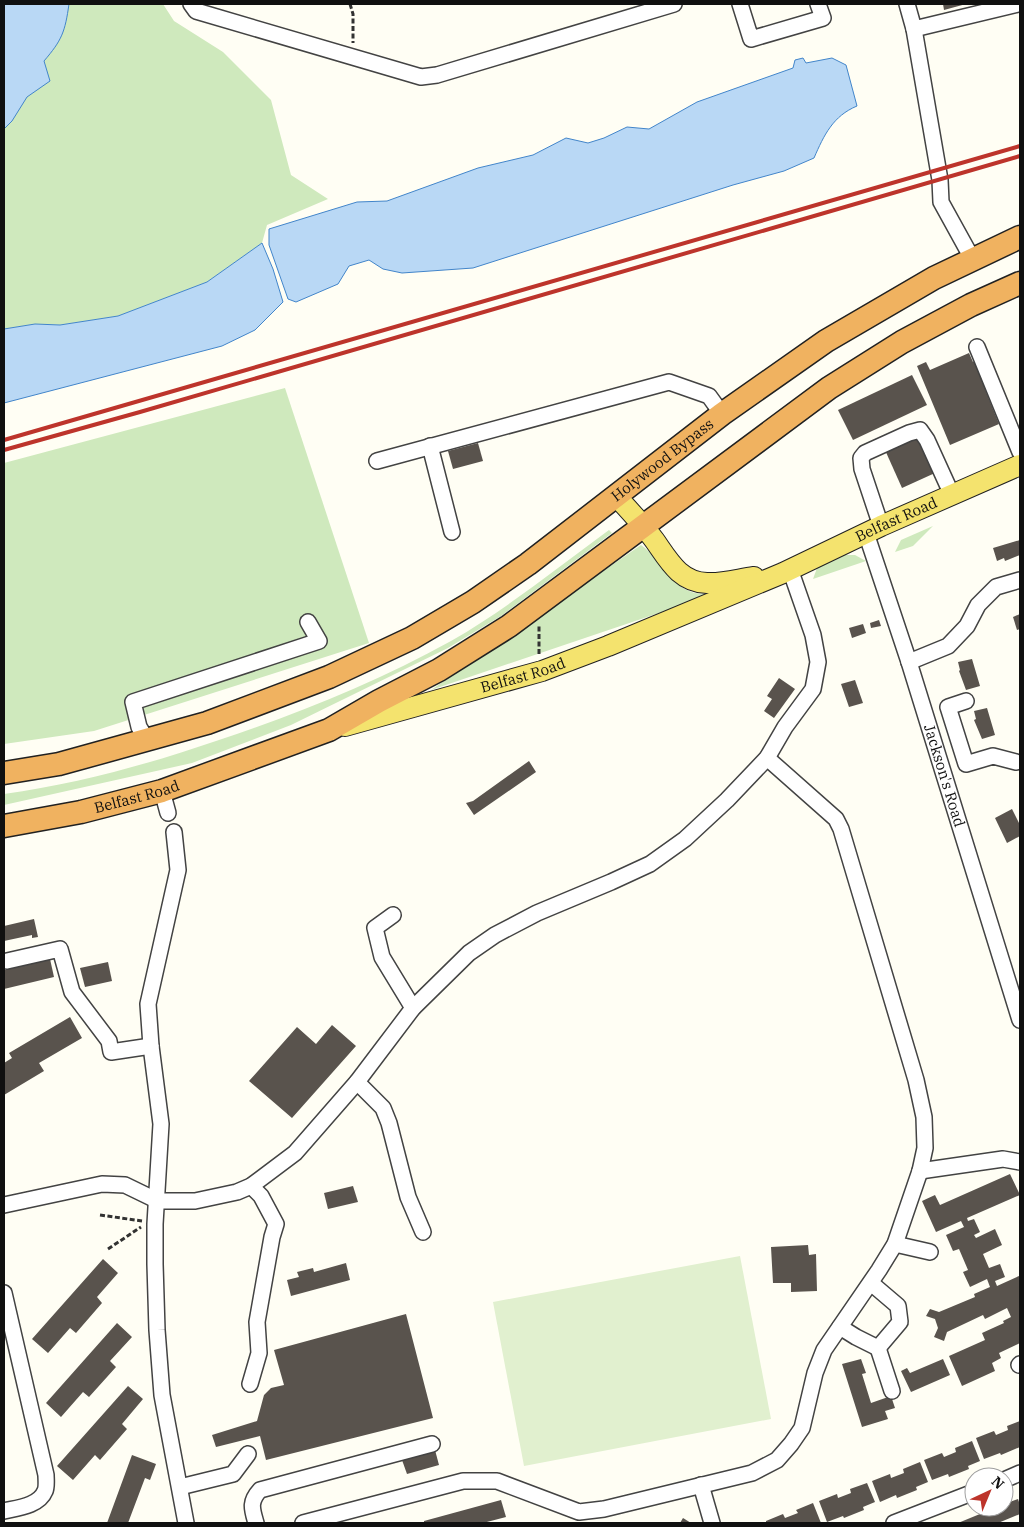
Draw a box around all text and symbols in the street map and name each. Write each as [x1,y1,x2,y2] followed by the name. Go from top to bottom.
[607,414,717,505] street label: Holywood Bypass
[852,493,940,546] street label: Belfast Road
[478,653,568,697] street label: Belfast Road
[920,722,970,829] street label: Jackson's Road
[92,775,182,817] street label: Belfast Road
[964,1467,1014,1517] north arrow
[988,1472,1008,1493] text: N

